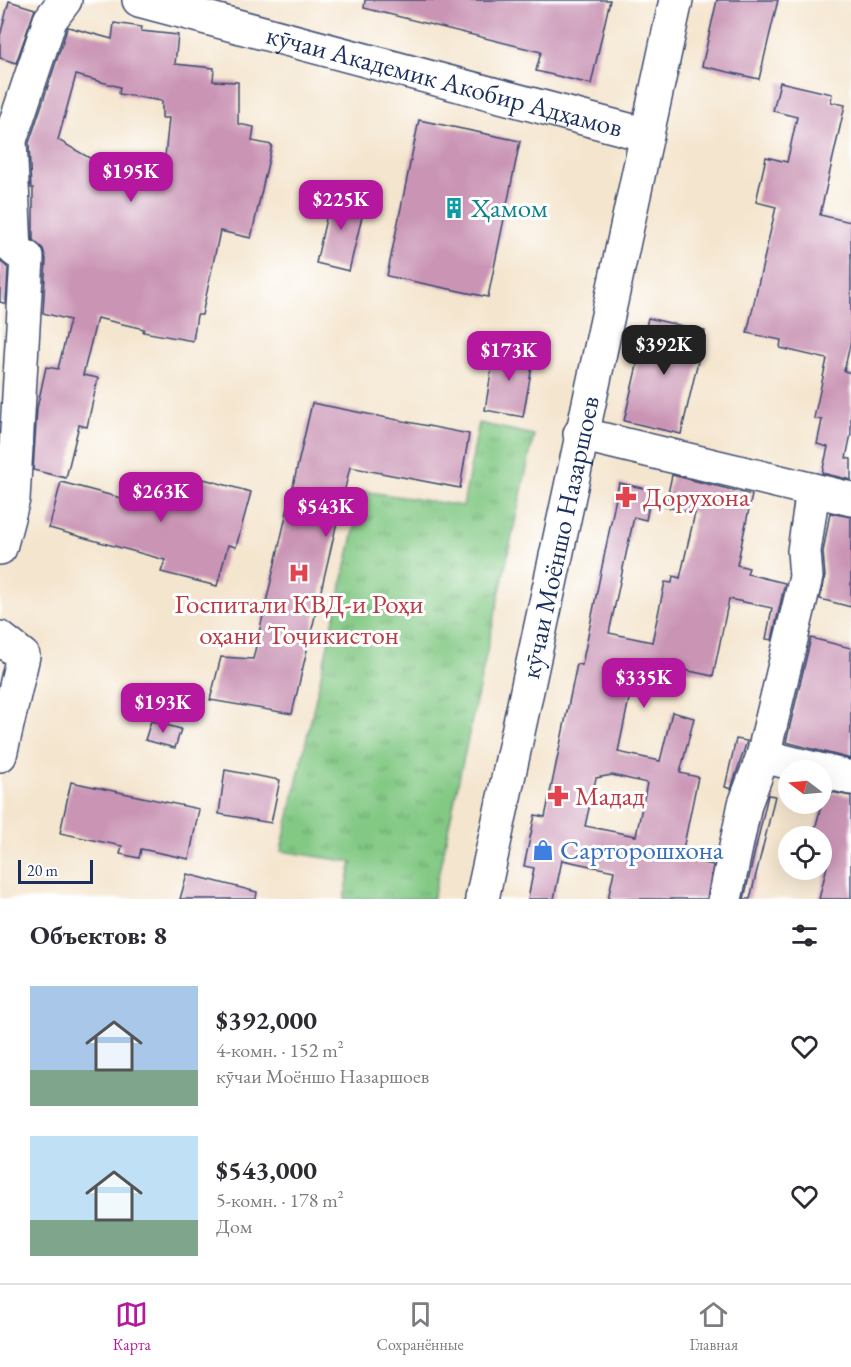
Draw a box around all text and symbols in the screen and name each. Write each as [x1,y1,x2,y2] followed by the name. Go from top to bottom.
[263,17,626,145] street label: кӯчаи Академик Акобир Адҳамов
[89,152,173,203] pin: $195K
[103,158,159,184] text: $195K
[299,180,383,231] pin: $225K
[313,186,369,212] text: $225K
[470,190,548,225] place label: Ҳамом
[442,196,466,220] building icon: Ҳамом
[622,325,706,376] pin: $392K
[467,331,551,382] pin: $173K
[636,331,692,357] text: $392K
[481,337,537,363] text: $173K
[512,393,607,682] street label: кӯчаи Моёншо Назаршоев
[119,472,203,523] pin: $263K
[133,478,189,504] text: $263K
[643,479,750,514] place label: Дорухона
[614,485,638,509] pharmacy icon: Дорухона
[284,487,368,538] pin: $543K
[298,493,354,519] text: $543K
[287,561,311,585] hospital icon: Госпитали КВД-и Роҳи оҳани Тоҷикистон
[174,586,424,652] place label: Госпитали КВД-и Роҳи оҳани Тоҷикистон
[602,658,686,709] pin: $335K
[616,664,672,690] text: $335K
[121,683,205,734] pin: $193K
[135,689,191,715] text: $193K
[778,760,832,814] north arrow
[778,760,832,880] map controls
[575,778,645,813] place label: Мадад
[546,784,570,808] pharmacy icon: Мадад
[778,826,832,880] button: locate
[560,832,724,867] place label: Сарторошхона
[531,838,555,862] shop icon: Сарторошхона
[18,857,93,884] scale bar
[27,860,58,881] text: 20 m
[30,918,167,952] text: Объектов: 8
[788,919,821,952] icon: filters
[216,1003,317,1037] text: $392,000
[78,1010,150,1082] icon: home
[788,1030,821,1063] icon: heart
[216,1037,344,1063] text: 4-комн. · 152 m²
[216,1063,429,1089] text: кӯчаи Моёншо Назаршоев
[216,1153,317,1187] text: $543,000
[78,1160,150,1232] icon: home
[788,1180,821,1213] icon: heart
[216,1187,344,1213] text: 5-комн. · 178 m²
[216,1213,252,1239] text: Дом
[113,1298,151,1355] tab: Карта
[377,1298,464,1355] tab: Сохранённые
[689,1298,738,1355] tab: Главная

